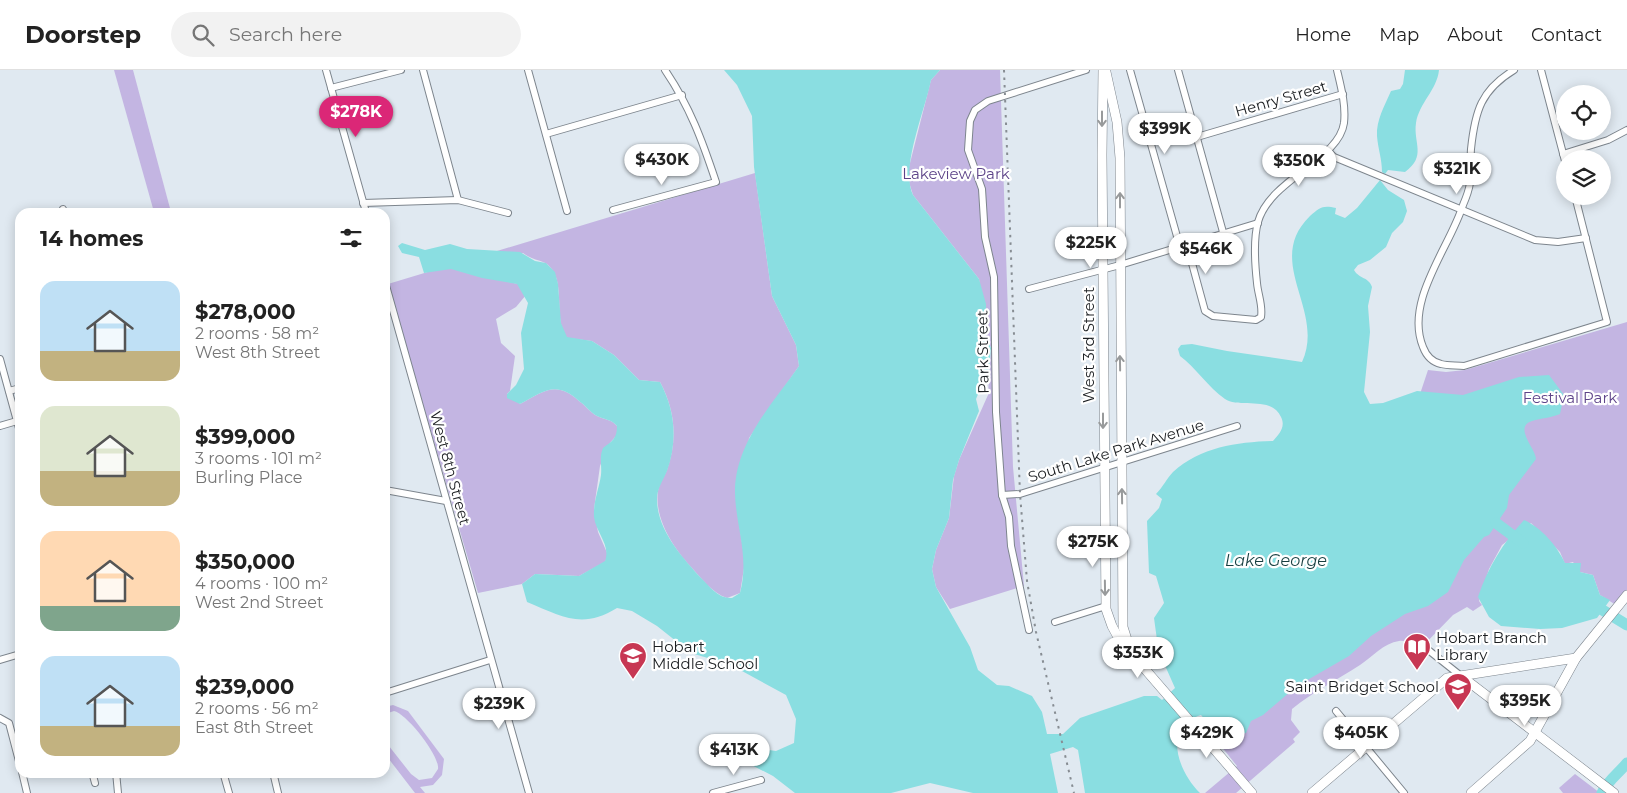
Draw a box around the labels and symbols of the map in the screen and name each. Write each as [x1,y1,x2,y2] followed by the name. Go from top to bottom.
[1233,76,1329,121] street label: Henry Street
[321,96,391,138] pin: $278K
[1097,110,1107,126] one-way arrow
[1130,112,1200,155] pin: $399K
[627,144,697,186] pin: $430K
[1264,144,1334,187] pin: $350K
[1422,152,1492,195] pin: $321K
[902,164,1010,183] park label: Lakeview Park
[1115,192,1125,208] one-way arrow
[1056,226,1126,269] pin: $225K
[1171,232,1241,275] pin: $546K
[1079,287,1098,403] street label: West 3rd Street
[972,310,993,394] street label: Park Street
[1115,355,1125,371] one-way arrow
[1523,388,1617,407] park label: Festival Park
[426,409,475,527] street label: West 8th Street
[1098,412,1108,429] one-way arrow
[1026,415,1206,486] street label: South Lake Park Avenue
[1117,488,1127,504] one-way arrow
[1058,526,1128,568] pin: $275K
[1225,551,1327,570] water label: Lake George
[1100,580,1110,596] one-way arrow
[1436,628,1547,664] place label: Hobart Branch Library
[1402,632,1432,671] library icon: Hobart Branch Library
[1103,636,1173,679] pin: $353K
[652,637,758,673] place label: Hobart Middle School
[618,641,648,680] school or university icon: Hobart Middle School
[1443,672,1473,711] school or university icon: Saint Bridget School
[1285,677,1439,696] place label: Saint Bridget School
[1490,684,1560,727] pin: $395K
[464,688,534,730] pin: $239K
[1172,716,1242,759] pin: $429K
[1326,716,1396,759] pin: $405K
[699,734,769,776] pin: $413K

